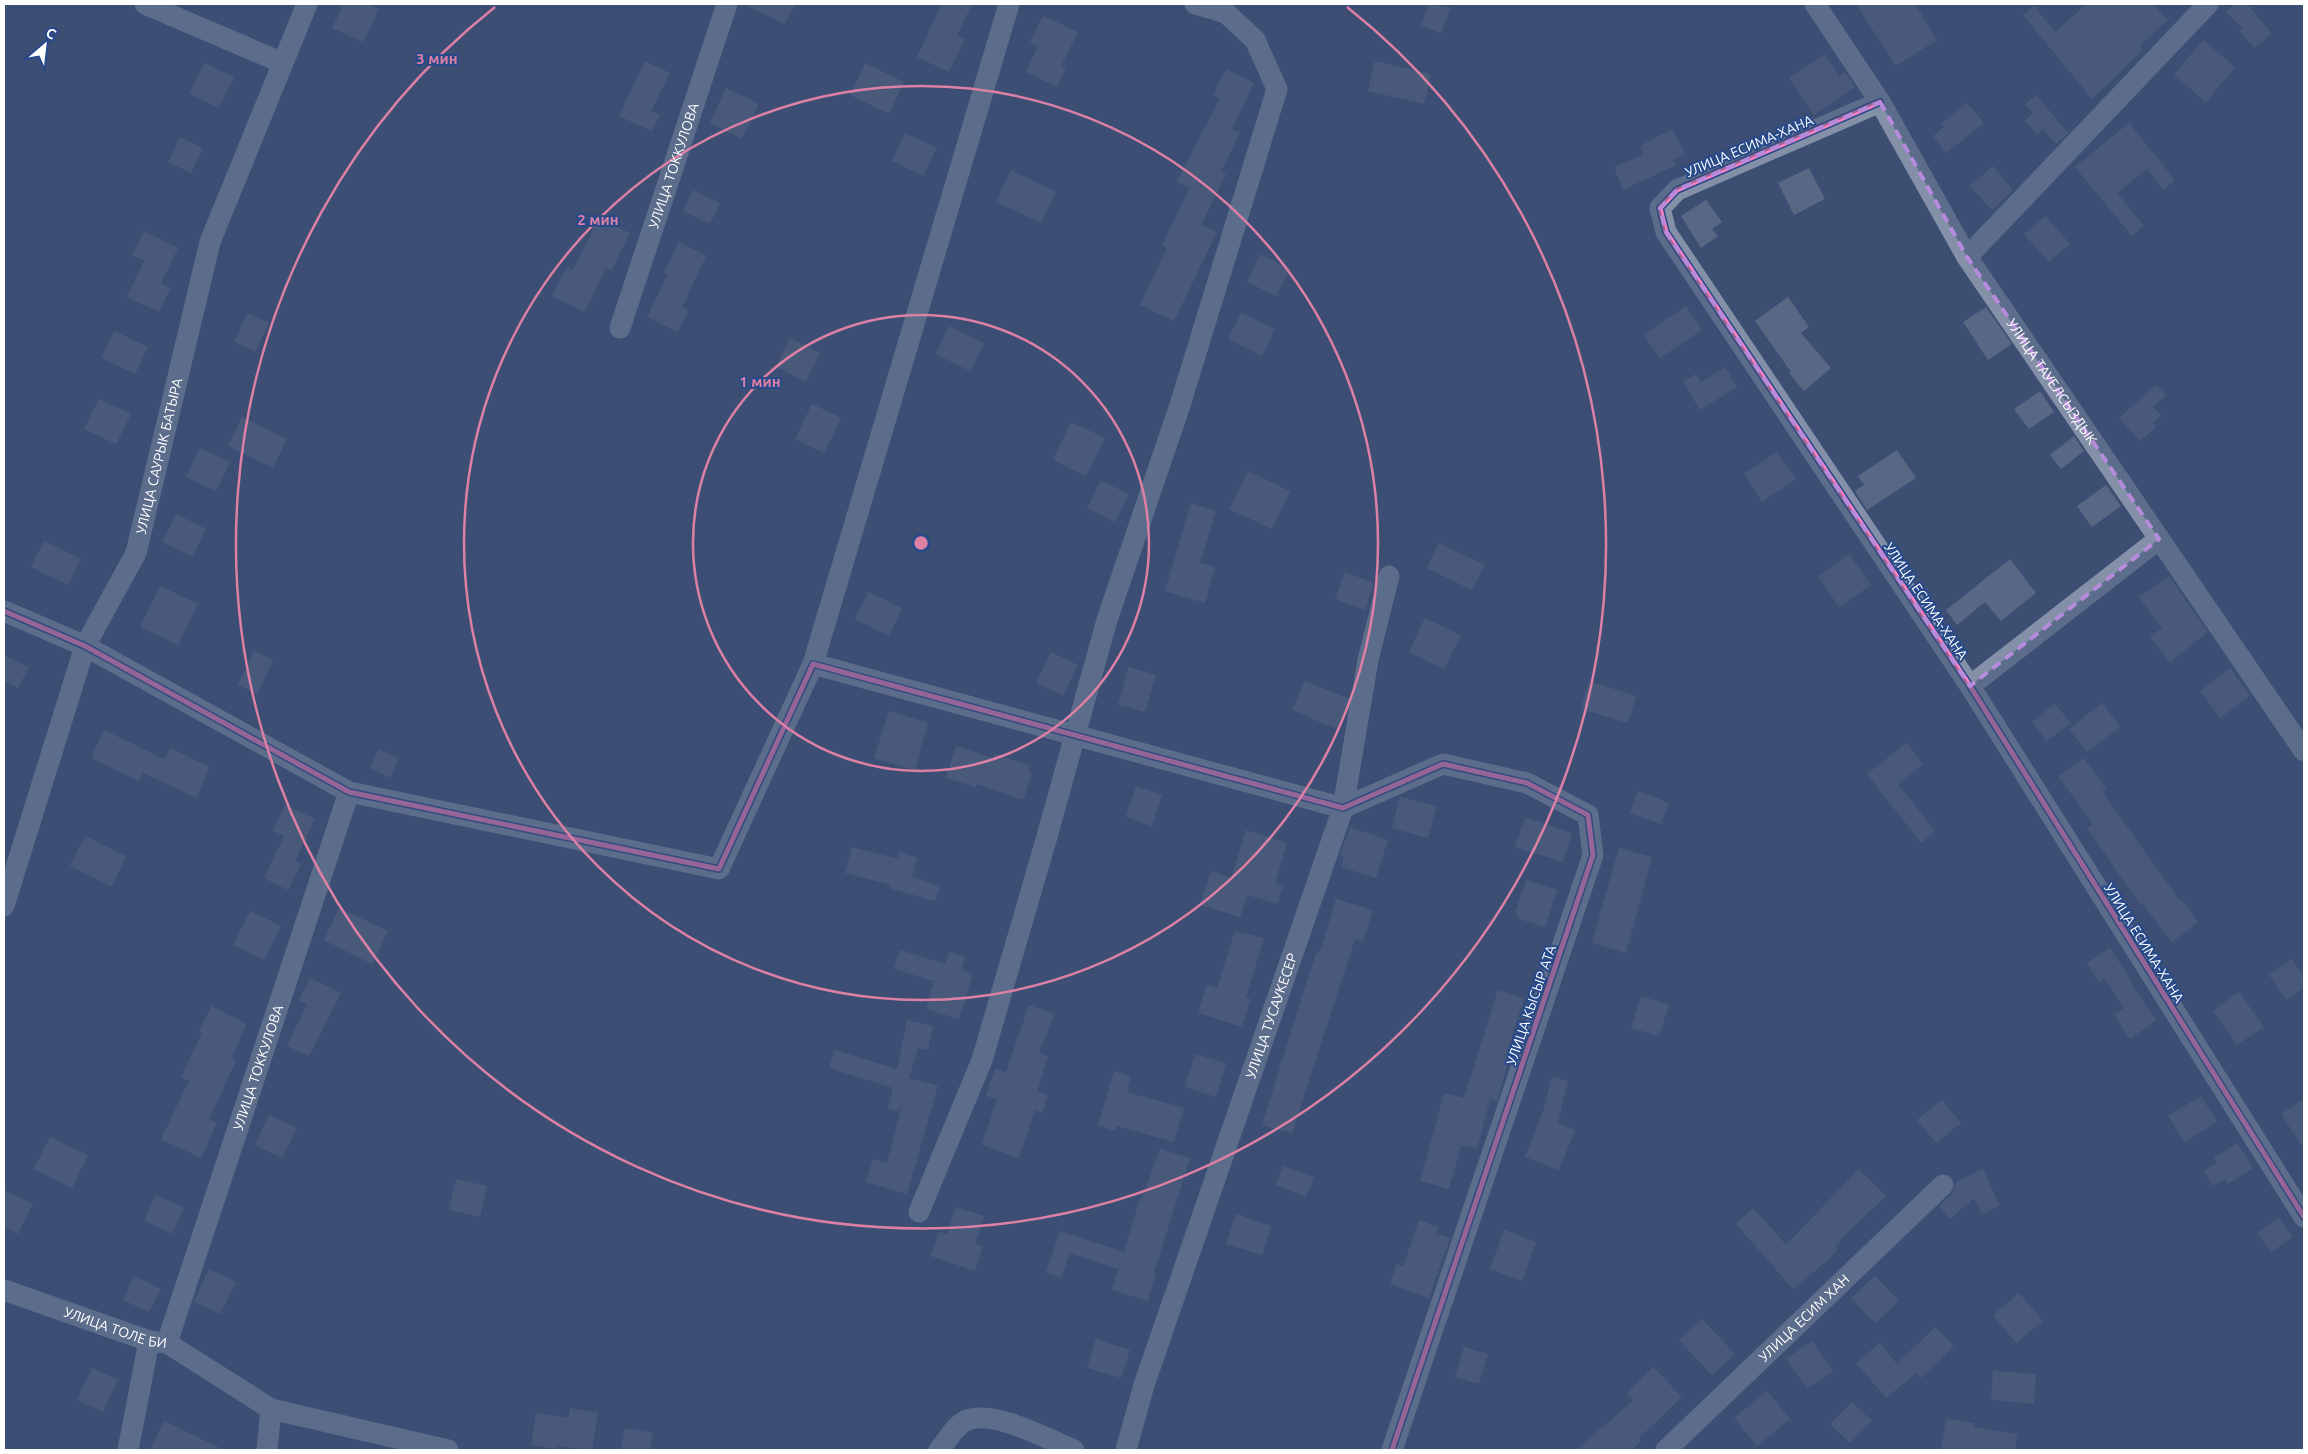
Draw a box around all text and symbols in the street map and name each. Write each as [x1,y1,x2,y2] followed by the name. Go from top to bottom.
[20,20,70,70] north arrow
[43,24,59,43] text: С
[416,50,458,67] text: 3 мин
[645,101,702,230] street label: УЛИЦА ТОККУЛОВА
[1683,112,1815,180] street label: УЛИЦА ЕСИМА-ХАНА
[577,211,619,228] text: 2 мин
[2003,316,2101,448] street label: УЛИЦА ТАУЕЛСЫЗДЫК
[739,373,781,390] text: 1 мин
[133,376,185,536] street label: УЛИЦА САУРЫК БАТЫРА
[912,534,930,552] centre of rings
[1881,539,1971,663] street label: УЛИЦА ЕСИМА-ХАНА
[2101,880,2187,1006] street label: УЛИЦА ЕСИМА-ХАНА
[1503,943,1559,1067] street label: УЛИЦА КЫСЫР АТА
[1242,951,1300,1081] street label: УЛИЦА ТУСАУКЕСЕР
[230,1003,286,1132] street label: УЛИЦА ТОККУЛОВА
[1756,1271,1853,1365] street label: УЛИЦА ЕСИМ ХАН
[62,1304,168,1351] street label: УЛИЦА ТОЛЕ БИ

